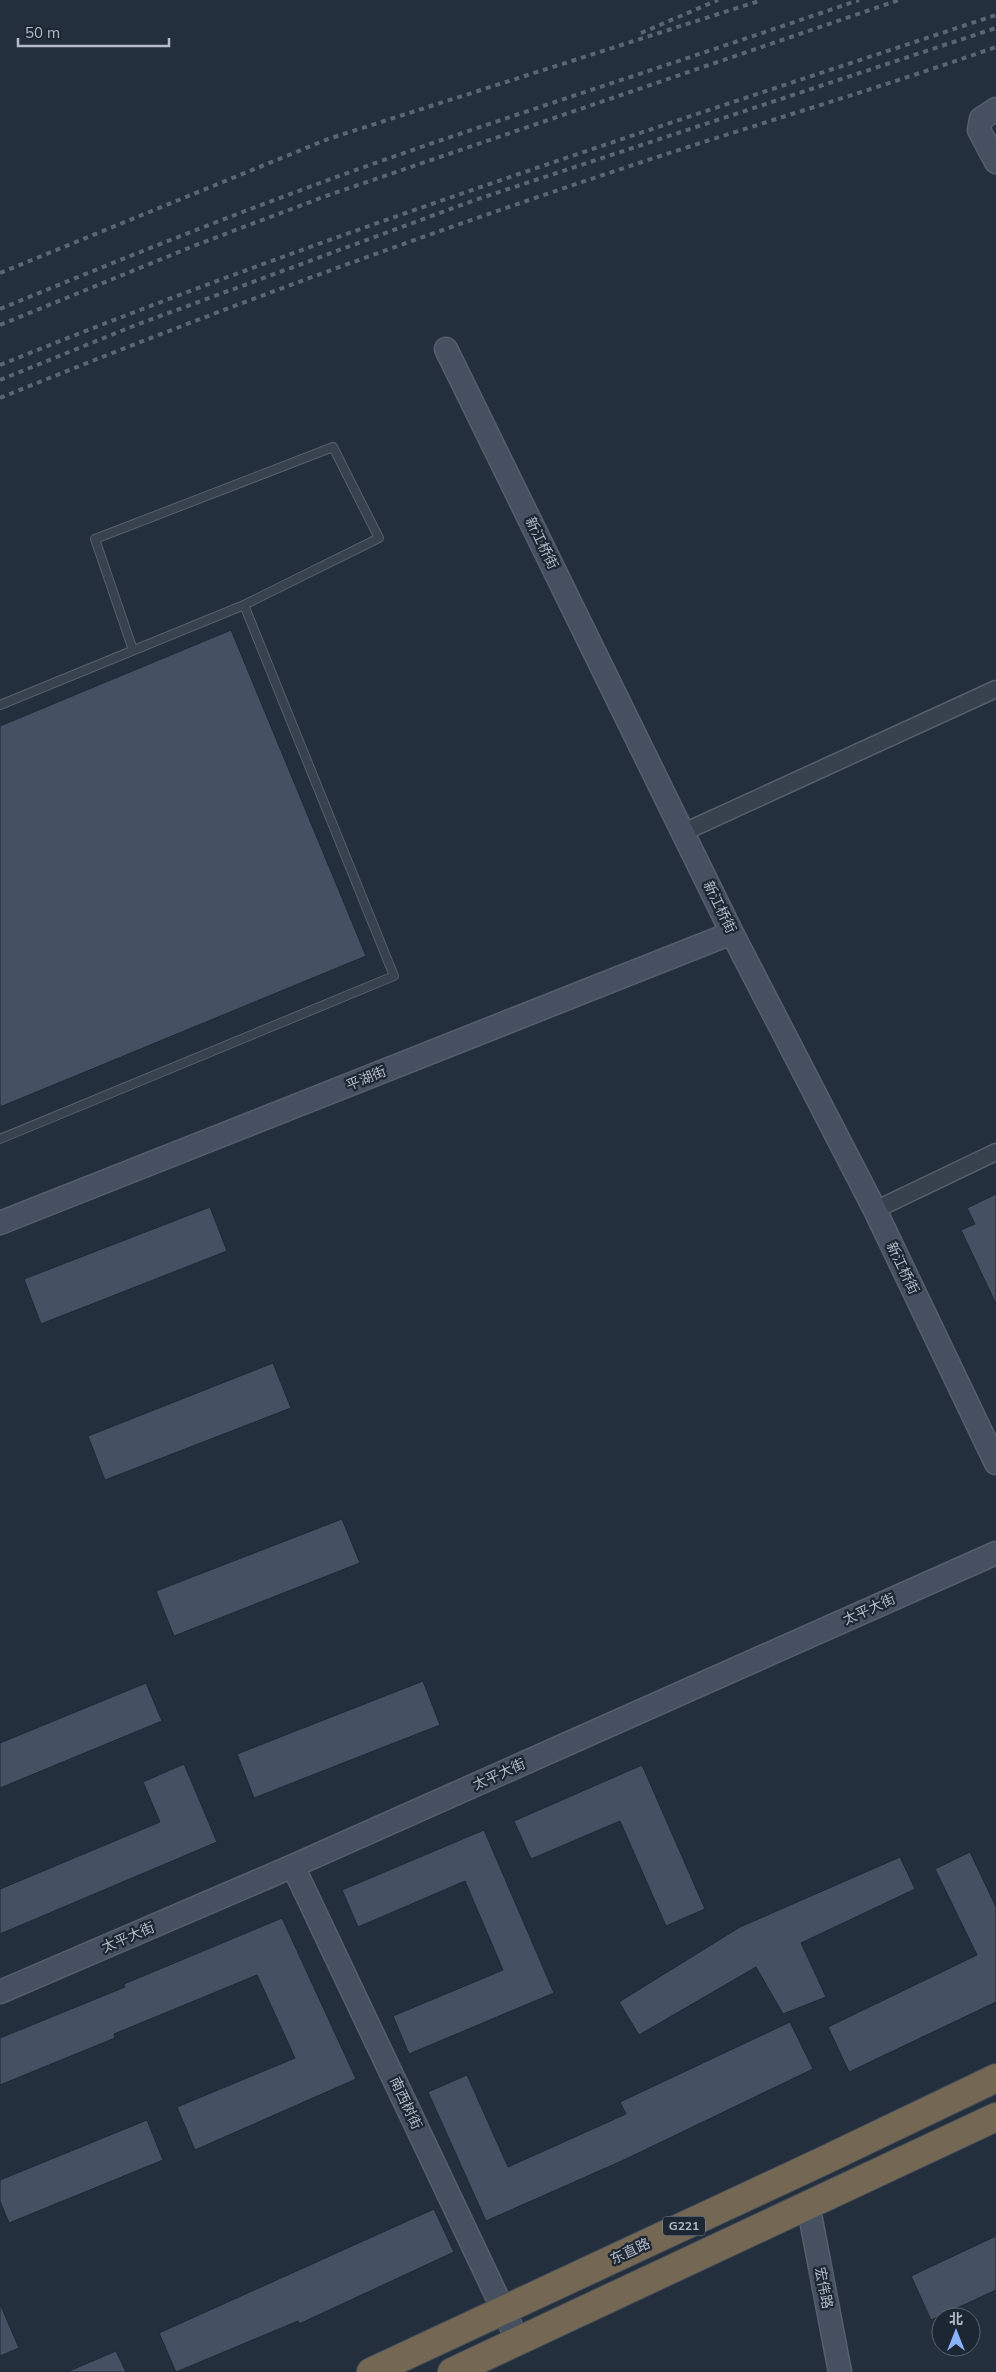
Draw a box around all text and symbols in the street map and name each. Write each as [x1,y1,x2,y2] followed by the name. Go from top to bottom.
[18,15,169,47] scale bar
[25,23,60,42] text: 50 m
[522,514,562,572] street label: 新江桥街
[700,878,740,936] street label: 新江桥街
[343,1062,389,1094] street label: 平湖街
[883,1239,923,1297] street label: 新江桥街
[840,1589,898,1629] street label: 太平大街
[470,1754,528,1794] street label: 太平大街
[99,1918,157,1956] street label: 太平大街
[386,2074,426,2132] street label: 南西树街
[663,2216,705,2236] road number: G221
[607,2234,653,2268] street label: 东直路
[811,2266,837,2310] street label: 宏伟路
[931,2307,981,2357] north arrow
[949,2310,963,2328] text: 北

